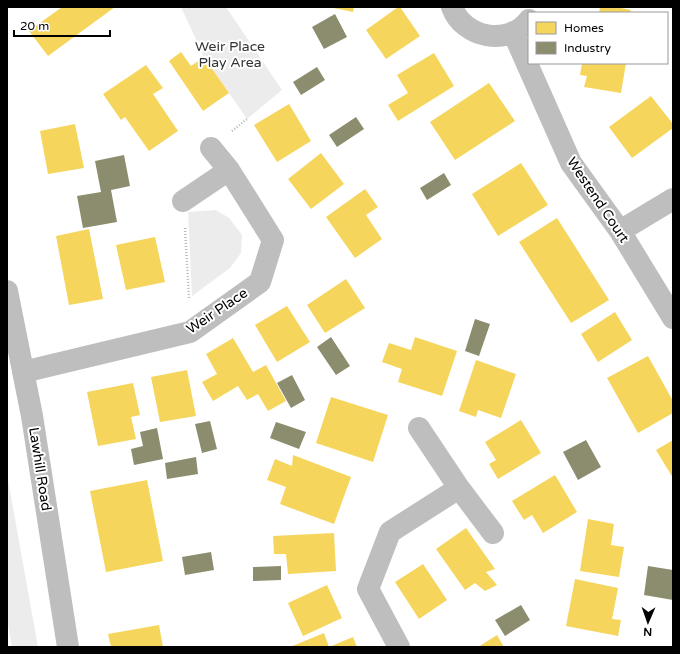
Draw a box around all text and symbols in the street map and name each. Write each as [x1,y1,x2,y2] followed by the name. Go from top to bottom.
[14,12,110,38] scale bar
[528,12,668,64] legend
[20,19,49,33] text: 20 m
[564,21,604,35] text: Homes
[195,38,265,71] park label: Weir Place Play Area
[564,41,611,55] text: Industry
[563,154,633,247] street label: Westend Court
[183,284,251,338] street label: Weir Place
[25,426,55,512] street label: Lawhill Road
[628,602,668,642] north arrow
[643,625,652,638] text: N

